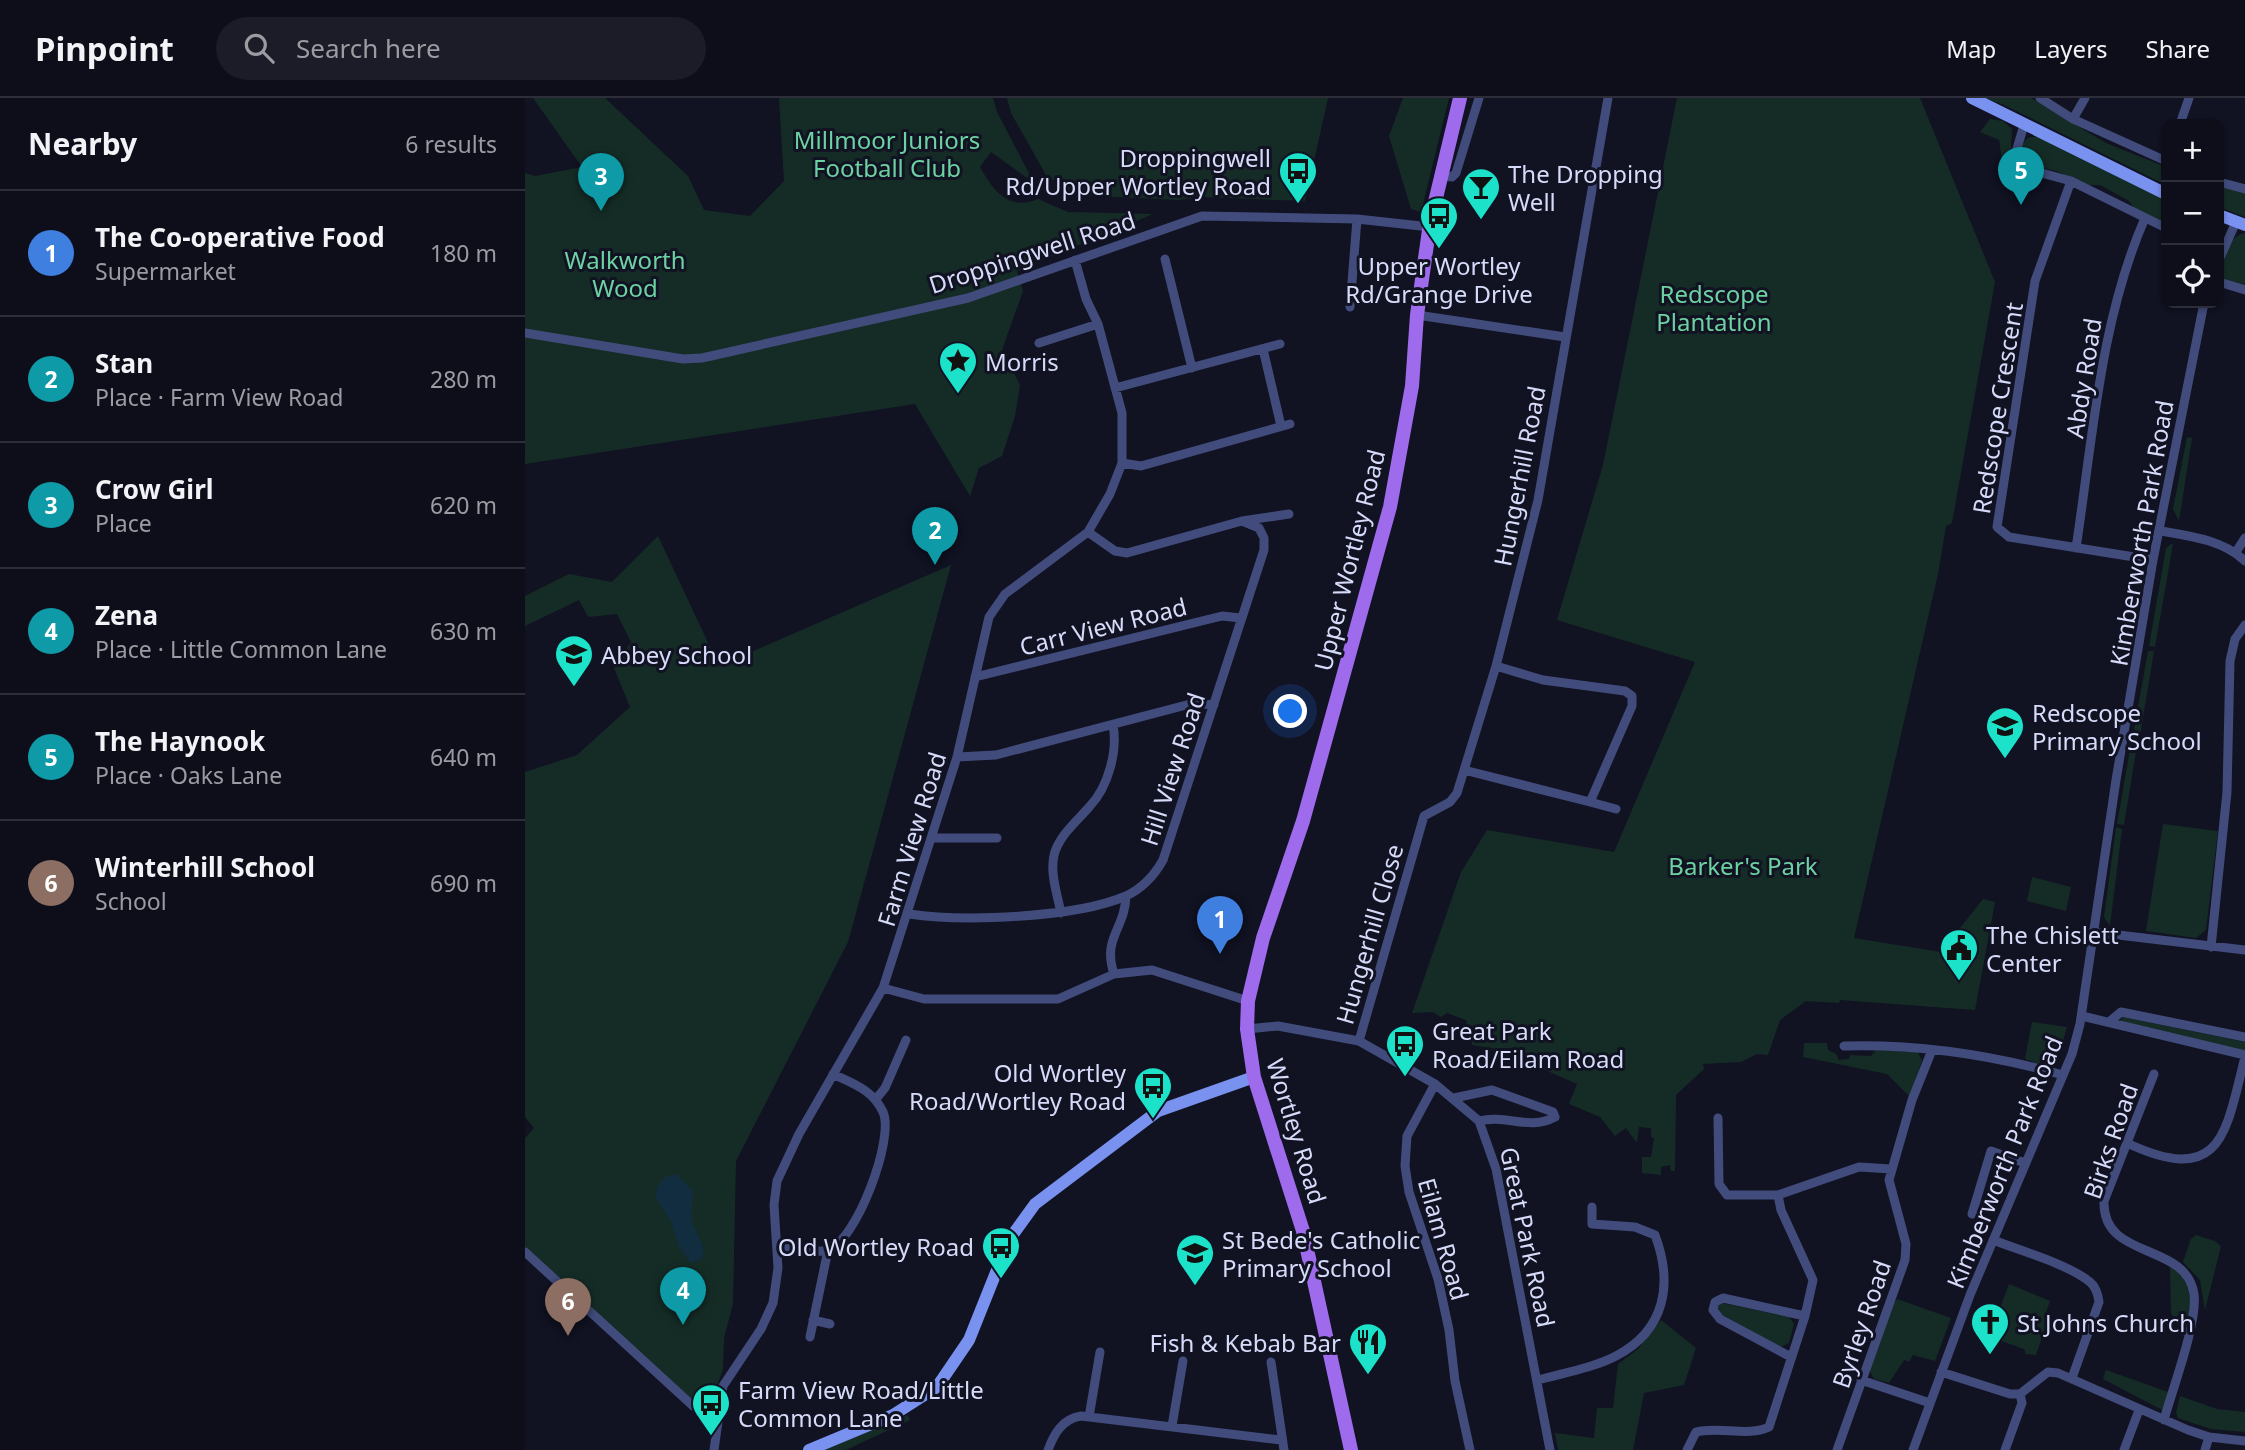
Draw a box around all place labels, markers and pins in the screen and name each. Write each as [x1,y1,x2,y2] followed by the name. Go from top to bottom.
[1005,141,1271,202] place label: Droppingwell Rd/Upper Wortley Road
[1998,147,2044,205] pin: 5
[1277,150,1319,205] bus stop icon: Droppingwell Rd/Upper Wortley Road
[578,153,624,211] pin: 3
[1508,157,1663,218] place label: The Dropping Well
[1460,166,1502,221] bar icon: The Dropping Well
[1418,195,1460,250] bus stop icon: Upper Wortley Rd/Grange Drive
[1345,249,1533,310] place label: Upper Wortley Rd/Grange Drive
[937,340,979,395] place icon: Morris
[985,345,1059,378] place label: Morris
[912,507,958,565] pin: 2
[553,633,595,688] school or university icon: Abbey School
[601,638,752,671] place label: Abbey School
[2032,696,2202,757] place label: Redscope Primary School
[1984,705,2026,760] school or university icon: Redscope Primary School
[1197,896,1243,954] pin: 1
[1986,918,2119,979] place label: The Chislett Center
[1938,927,1980,982] public building icon: The Chislett Center
[1432,1014,1624,1075] place label: Great Park Road/Eilam Road
[1384,1023,1426,1078] bus stop icon: Great Park Road/Eilam Road
[909,1056,1127,1117] place label: Old Wortley Road/Wortley Road
[1132,1065,1174,1120] bus stop icon: Old Wortley Road/Wortley Road
[1222,1223,1420,1284] place label: St Bede's Catholic Primary School
[980,1225,1022,1280] bus stop icon: Old Wortley Road
[778,1230,974,1263] place label: Old Wortley Road
[1174,1232,1216,1287] school or university icon: St Bede's Catholic Primary School
[660,1267,706,1325] pin: 4
[545,1278,591,1336] pin: 6
[1969,1301,2011,1356] church icon: St Johns Church
[2017,1306,2194,1339] place label: St Johns Church
[1347,1321,1389,1376] restaurant icon: Fish & Kebab Bar
[1149,1326,1341,1359] place label: Fish & Kebab Bar
[738,1373,984,1434] place label: Farm View Road/Little Common Lane
[690,1382,732,1437] bus stop icon: Farm View Road/Little Common Lane

